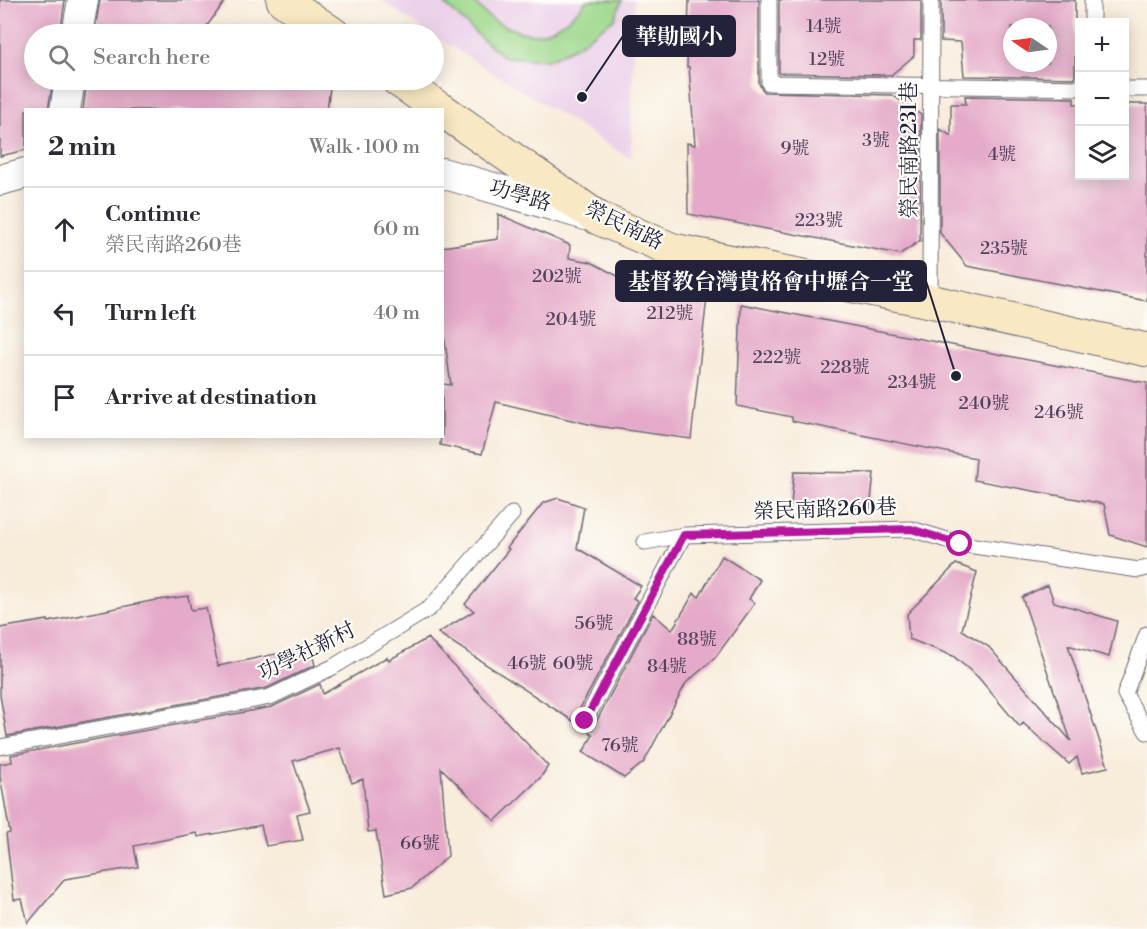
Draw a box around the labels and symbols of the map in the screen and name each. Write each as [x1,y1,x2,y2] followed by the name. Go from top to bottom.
[806,15,842,38] house number: 14號
[623,16,735,56] callout: 華勛國小
[1003,18,1057,72] north arrow
[635,24,723,51] text: 華勛國小
[809,48,845,71] house number: 12號
[897,81,923,219] street label: 榮民南路231巷
[862,129,890,152] house number: 3號
[781,137,809,160] house number: 9號
[988,143,1016,166] house number: 4號
[486,175,554,217] street label: 功學路
[581,196,667,256] street label: 榮民南路
[795,209,843,232] house number: 223號
[980,237,1028,260] house number: 235號
[616,261,926,301] callout: 基督教台灣貴格會中壢合一堂
[532,265,582,288] house number: 202號
[628,269,914,296] text: 基督教台灣貴格會中壢合一堂
[647,302,693,325] house number: 212號
[546,308,596,331] house number: 204號
[753,346,801,369] house number: 222號
[820,356,870,379] house number: 228號
[887,371,937,394] house number: 234號
[958,392,1010,415] house number: 240號
[1034,401,1084,424] house number: 246號
[753,495,897,525] street label: 榮民南路260巷
[946,530,972,556] route start
[575,612,613,635] house number: 56號
[254,617,360,687] street label: 功學社新村
[677,628,717,651] house number: 88號
[507,652,547,675] house number: 46號
[553,652,593,675] house number: 60號
[647,655,687,678] house number: 84號
[571,707,597,733] route end
[601,734,639,757] house number: 76號
[400,832,440,855] house number: 66號

